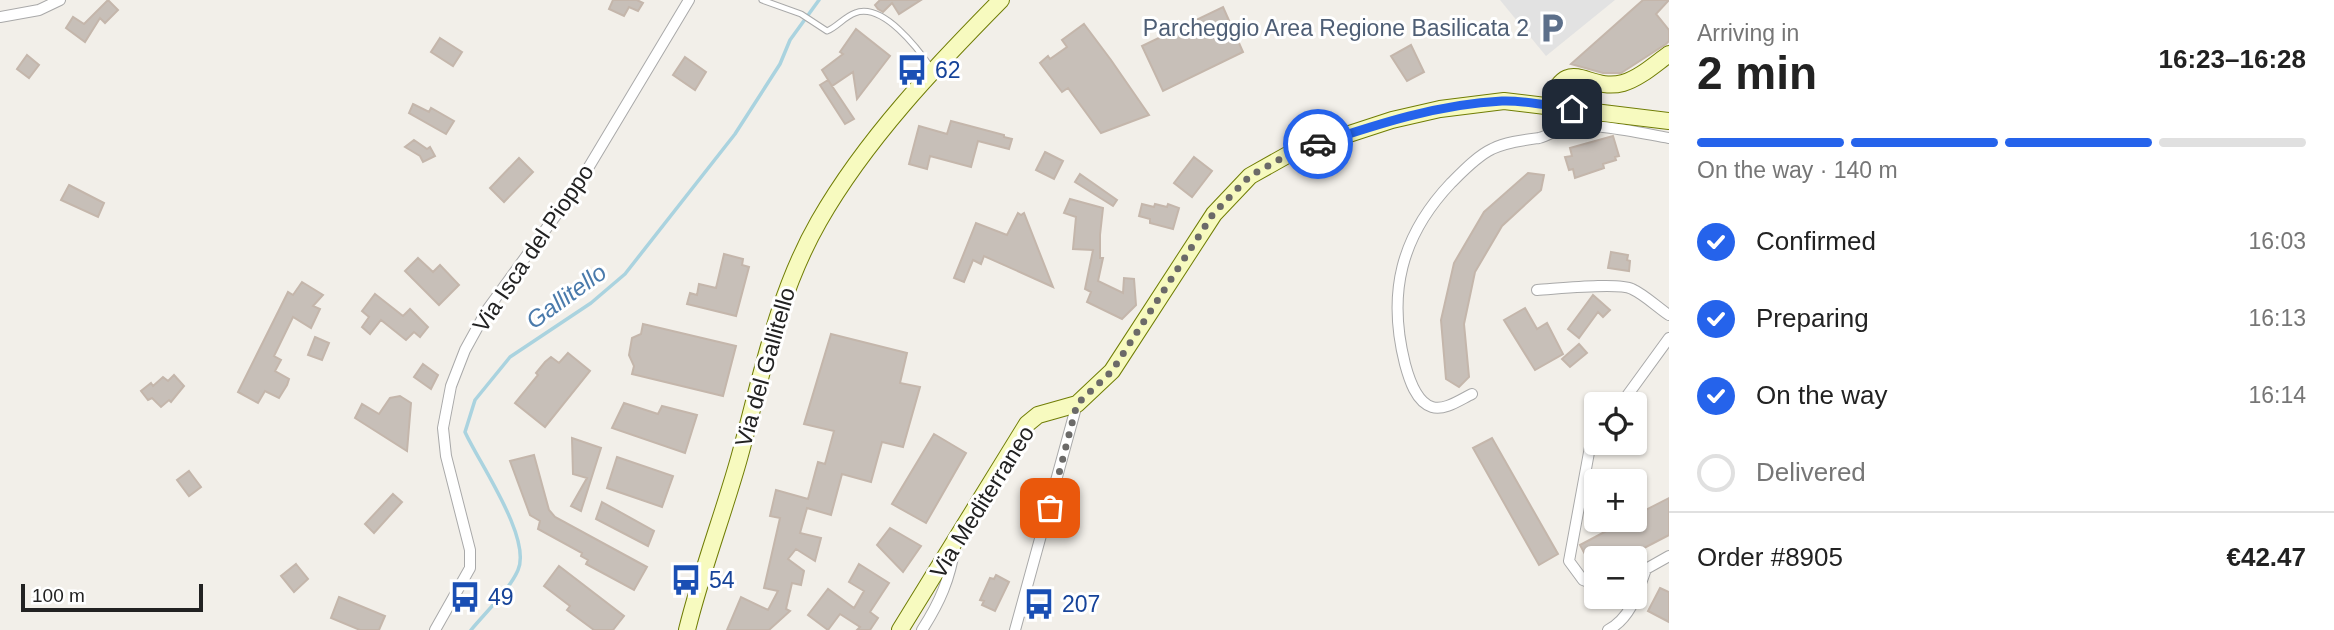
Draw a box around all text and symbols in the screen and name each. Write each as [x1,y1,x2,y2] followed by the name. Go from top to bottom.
[1535,11,1569,45] parking icon: Parcheggio Area Regione Basilicata 2
[1143,15,1529,41] place label: Parcheggio Area Regione Basilicata 2
[1697,20,1799,46] text: Arriving in
[2159,44,2306,74] text: 16:23–16:28
[1697,47,1817,99] text: 2 min
[895,53,929,87] bus stop icon: 62
[935,57,961,83] place label: 62
[1542,79,1602,139] pin
[1553,90,1591,128] icon: home
[1283,109,1353,179] courier
[1299,125,1337,163] icon: car
[1697,157,1898,183] text: On the way · 140 m
[467,159,599,337] street label: Via Isca del Pioppo
[1697,223,1735,261] icon: check
[1756,226,1876,256] text: Confirmed
[2248,228,2306,254] text: 16:03
[521,258,611,334] water label: Gallitello
[730,284,800,450] street label: Via del Gallitello
[1697,300,1735,338] icon: check
[1756,303,1869,333] text: Preparing
[2248,305,2306,331] text: 16:13
[1697,377,1735,415] icon: check
[1756,380,1888,410] text: On the way
[2248,382,2306,408] text: 16:14
[1584,392,1647,609] map controls
[1584,392,1647,455] button: locate
[925,421,1039,583] street label: Via Mediterraneo
[1756,457,1866,487] text: Delivered
[1584,469,1647,532] button: +
[1020,478,1080,538] pin
[1031,489,1069,527] icon: bag
[1697,542,1843,572] text: Order #8905
[2226,542,2306,572] text: €42.47
[1584,546,1647,609] button: −
[669,563,703,597] bus stop icon: 54
[709,567,735,593] place label: 54
[448,580,482,614] bus stop icon: 49
[21,581,203,613] scale bar
[488,584,514,610] place label: 49
[32,585,85,606] text: 100 m
[1022,587,1056,621] bus stop icon: 207
[1062,591,1100,617] place label: 207

